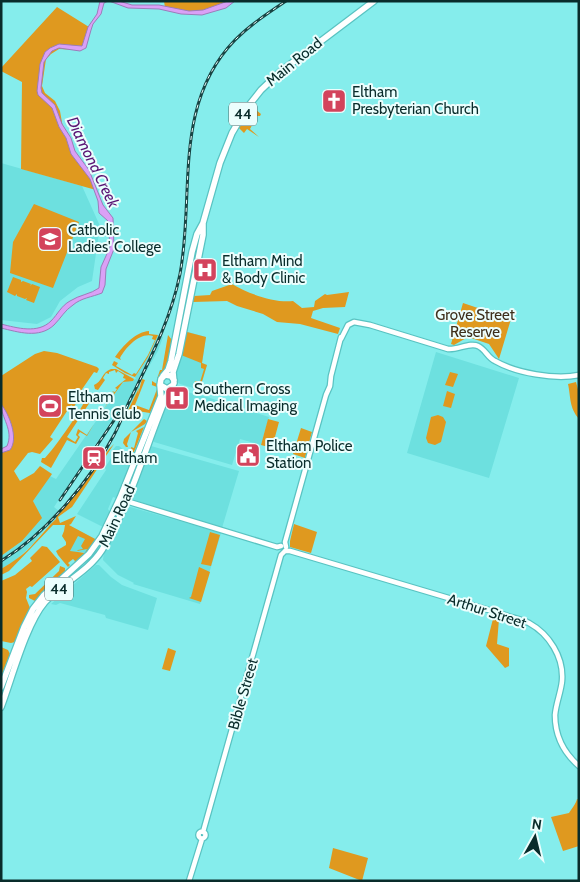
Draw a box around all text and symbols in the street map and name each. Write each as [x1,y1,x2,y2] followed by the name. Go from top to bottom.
[262,34,326,90] street label: Main Road
[352,83,479,118] place label: Eltham Presbyterian Church
[321,88,347,114] church icon: Eltham Presbyterian Church
[229,102,257,126] road number: 44
[63,113,124,212] water label: Diamond Creek
[68,221,161,256] place label: Catholic Ladies' College
[37,226,63,252] school or university icon: Catholic Ladies' College
[222,252,306,287] place label: Eltham Mind & Body Clinic
[192,257,218,283] hospital icon: Eltham Mind & Body Clinic
[435,306,515,341] park label: Grove Street Reserve
[194,380,297,415] place label: Southern Cross Medical Imaging
[164,385,190,411] hospital icon: Southern Cross Medical Imaging
[68,388,141,423] place label: Eltham Tennis Club
[37,393,63,419] sports icon: Eltham Tennis Club
[266,437,353,472] place label: Eltham Police Station
[235,442,261,468] public building icon: Eltham Police Station
[81,445,107,471] station icon: Eltham
[112,449,157,467] place label: Eltham
[95,482,139,550] street label: Main Road
[45,578,73,600] road number: 44
[445,590,529,632] street label: Arthur Street
[224,656,262,732] street label: Bible Street
[510,812,560,862] north arrow
[531,815,543,834] text: N

